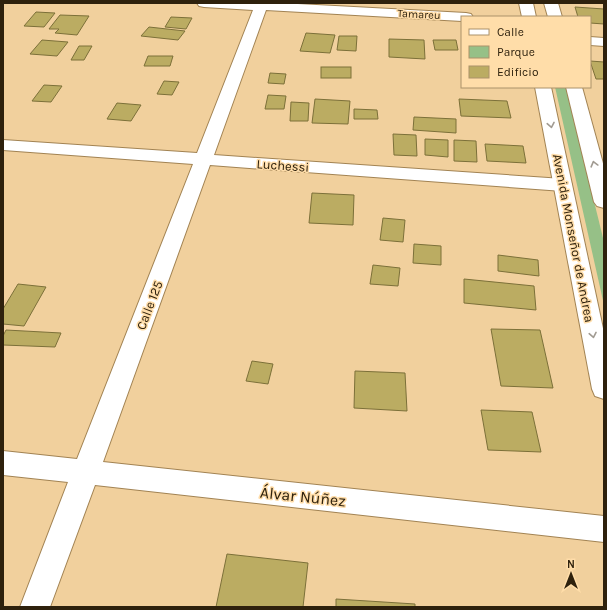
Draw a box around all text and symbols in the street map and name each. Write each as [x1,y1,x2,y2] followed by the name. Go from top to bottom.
[397,7,441,22] street label: Tamareu
[461,16,591,88] legend
[497,25,524,39] text: Calle
[497,45,535,59] text: Parque
[497,65,538,79] text: Edificio
[546,122,555,128] one-way arrow
[550,153,597,324] street label: Avenida Monseñor de Andrea
[256,156,310,175] street label: Luchessi
[590,161,599,168] one-way arrow
[133,279,166,332] street label: Calle 125
[589,332,597,338] one-way arrow
[259,483,347,510] street label: Álvar Núñez
[551,554,591,594] north arrow
[567,558,575,571] text: N

